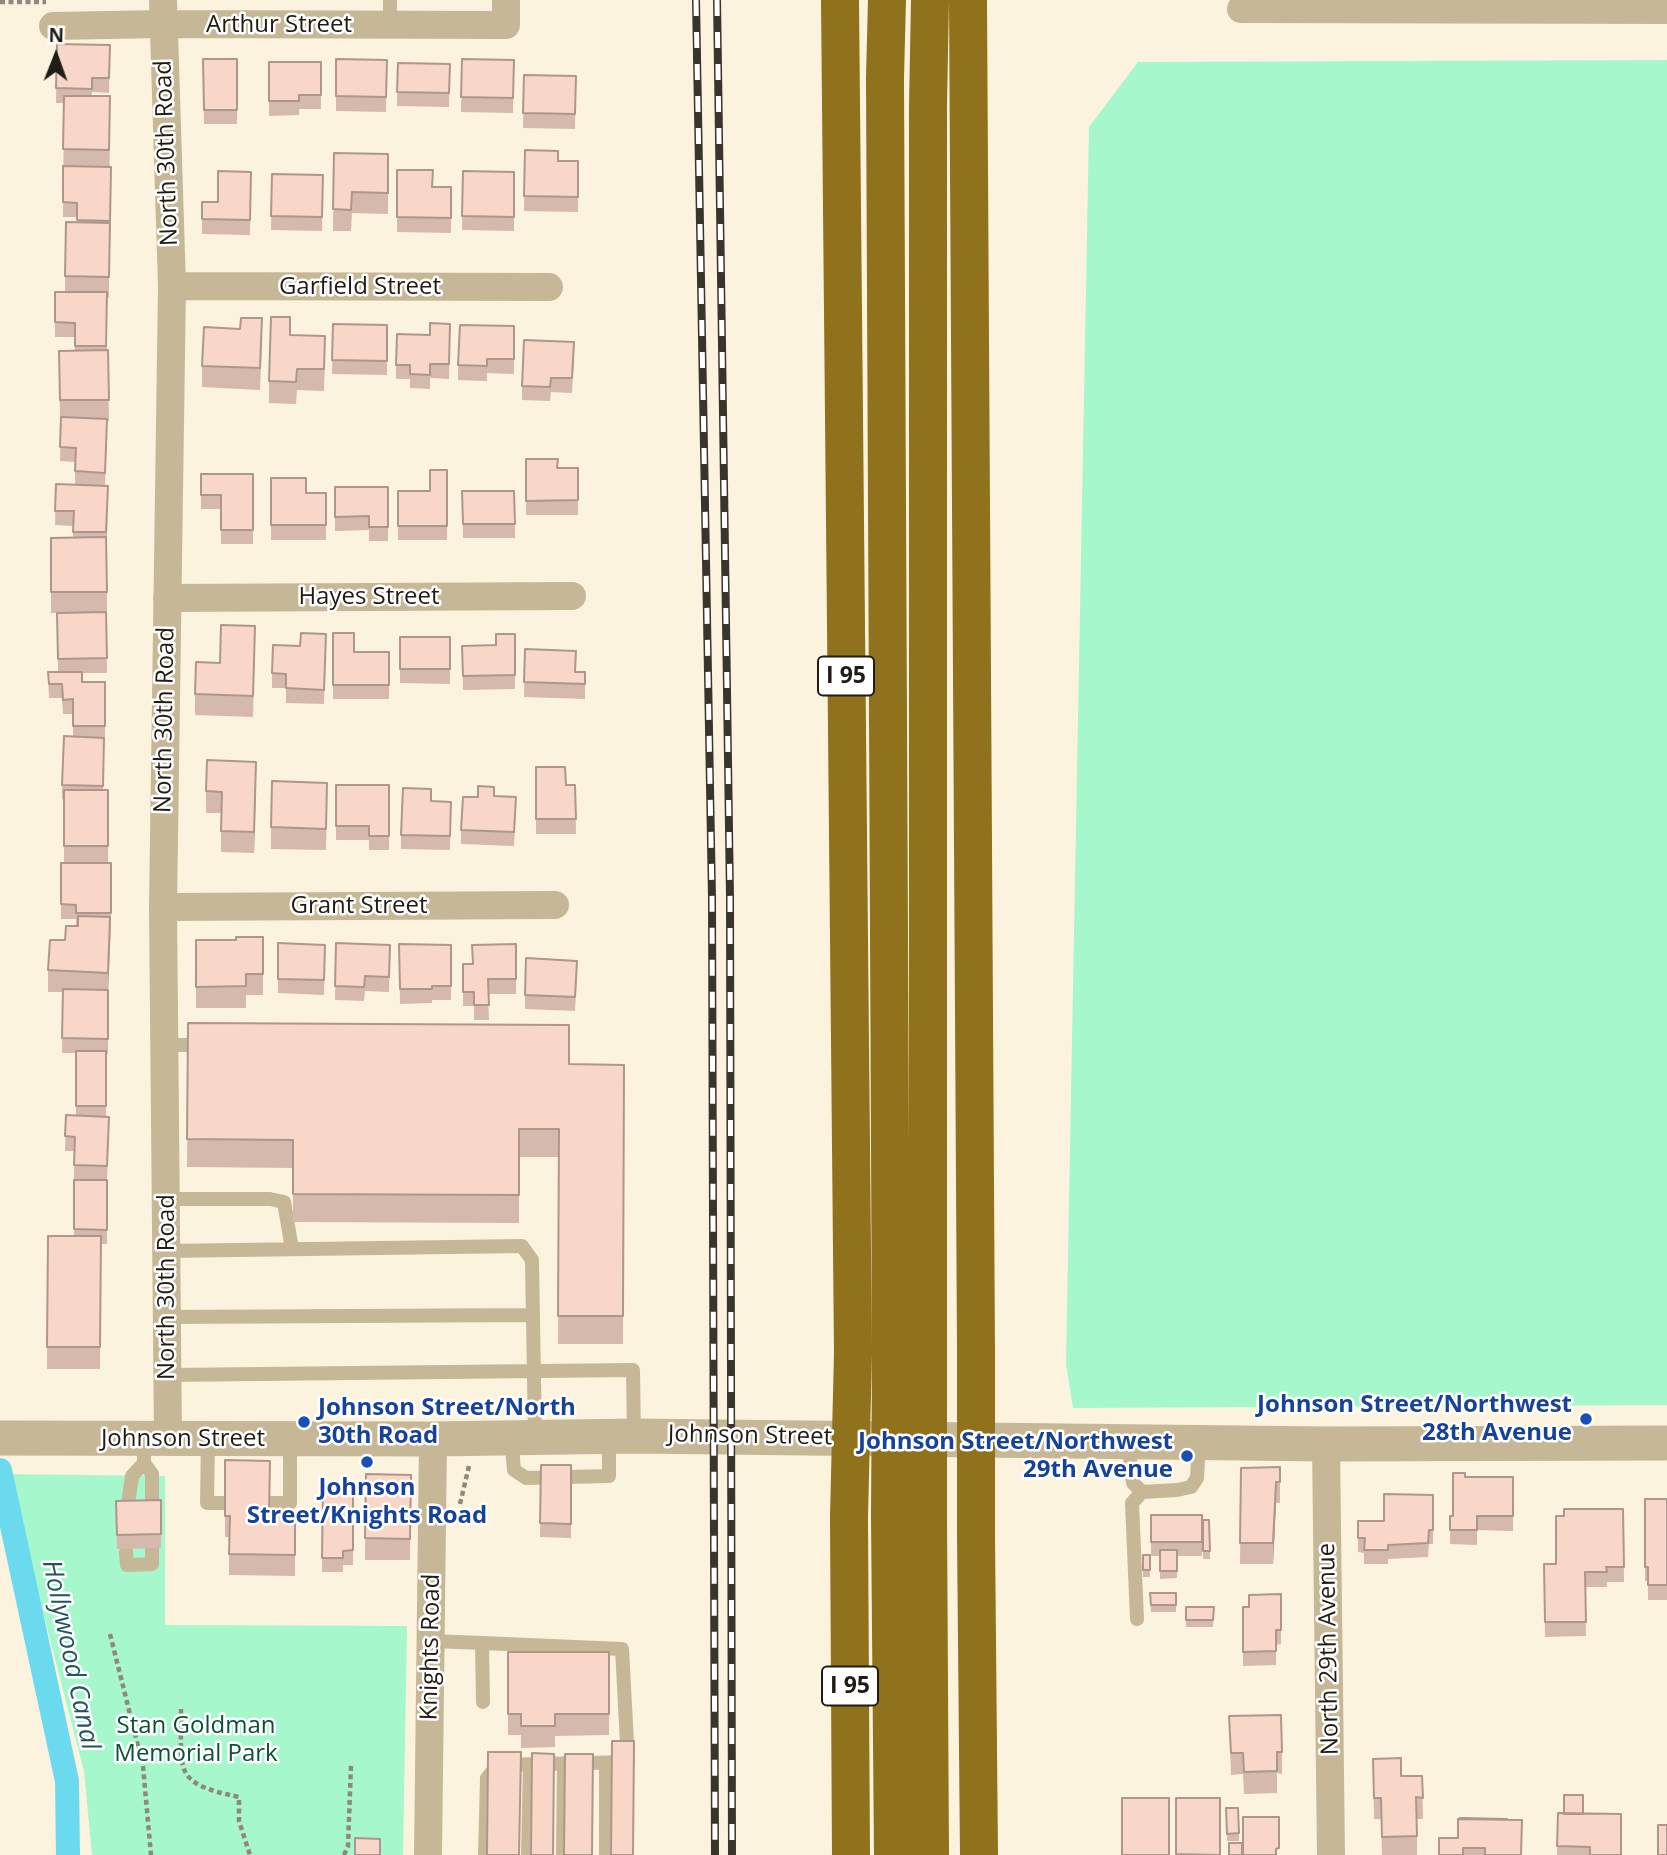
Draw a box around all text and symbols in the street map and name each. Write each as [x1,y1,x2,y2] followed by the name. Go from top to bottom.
[206,11,352,39] street label: Arthur Street
[21,21,91,91] north arrow
[48,22,64,48] text: N
[149,60,185,246] street label: North 30th Road
[279,273,441,301] street label: Garfield Street
[298,583,440,611] street label: Hayes Street
[149,627,181,813] street label: North 30th Road
[818,656,874,696] road number: I 95
[290,892,428,920] street label: Grant Street
[153,1194,181,1380] street label: North 30th Road
[1257,1391,1572,1447] place label: Johnson Street/Northwest 28th Avenue
[318,1394,576,1450] place label: Johnson Street/North 30th Road
[1578,1411,1594,1427] marker: Johnson Street/Northwest 28th Avenue
[296,1414,312,1430] marker: Johnson Street/North 30th Road
[668,1420,832,1452] street label: Johnson Street
[101,1425,265,1453] street label: Johnson Street
[858,1428,1173,1484] place label: Johnson Street/Northwest 29th Avenue
[1179,1448,1195,1464] marker: Johnson Street/Northwest 29th Avenue
[359,1454,375,1470] marker: Johnson Street/Knights Road
[247,1474,487,1530] place label: Johnson Street/Knights Road
[1313,1543,1345,1755] street label: North 29th Avenue
[35,1557,105,1753] water label: Hollywood Canal
[415,1573,447,1721] street label: Knights Road
[822,1666,878,1706] road number: I 95
[114,1712,278,1768] park label: Stan Goldman Memorial Park

